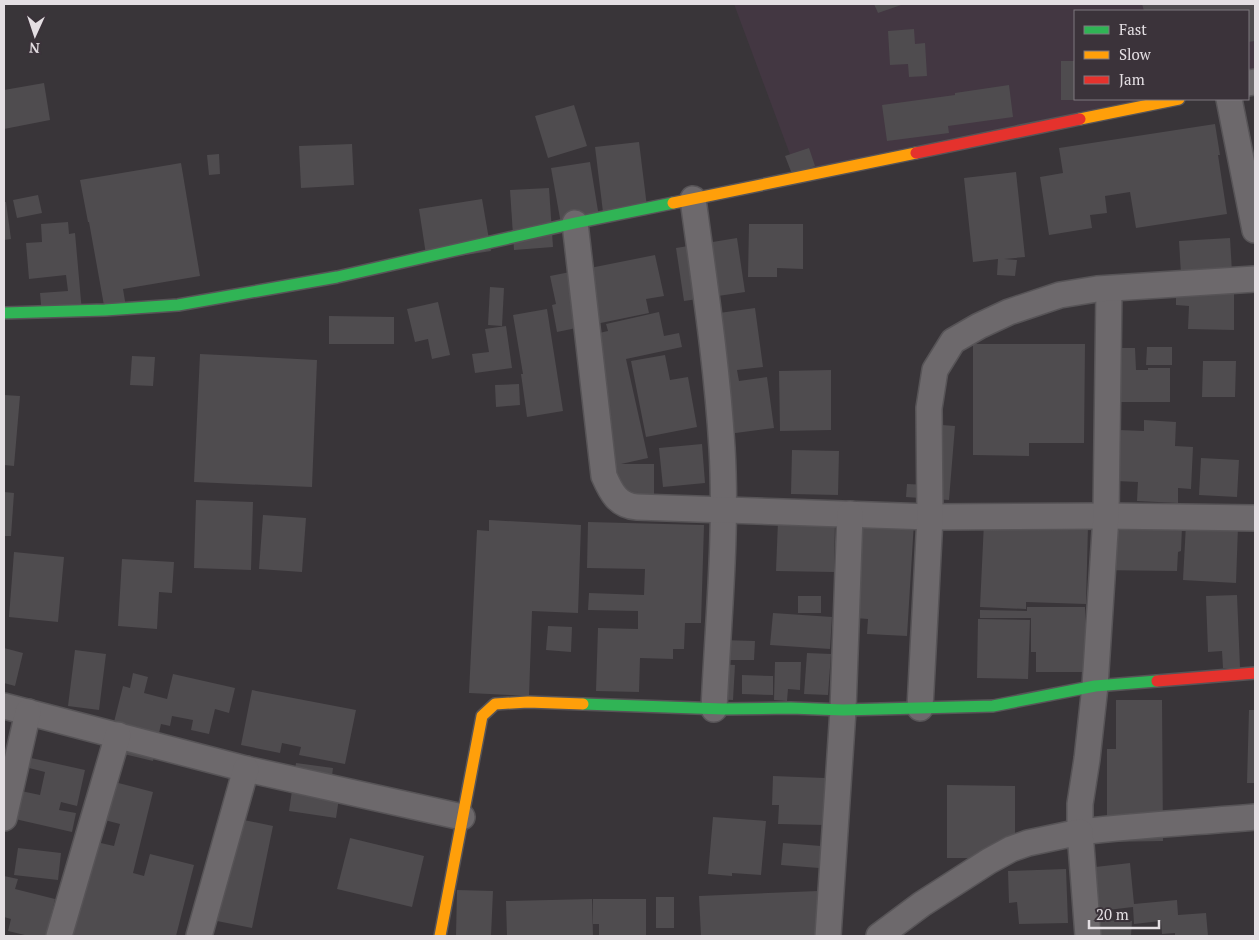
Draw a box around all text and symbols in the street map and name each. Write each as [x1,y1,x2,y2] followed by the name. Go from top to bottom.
[10,10,60,60] north arrow
[1074,10,1249,100] legend
[1119,19,1147,39] text: Fast
[28,39,40,58] text: N
[1119,44,1152,64] text: Slow
[1119,69,1145,89] text: Jam
[1089,898,1159,930] scale bar
[1096,904,1129,924] text: 20 m

